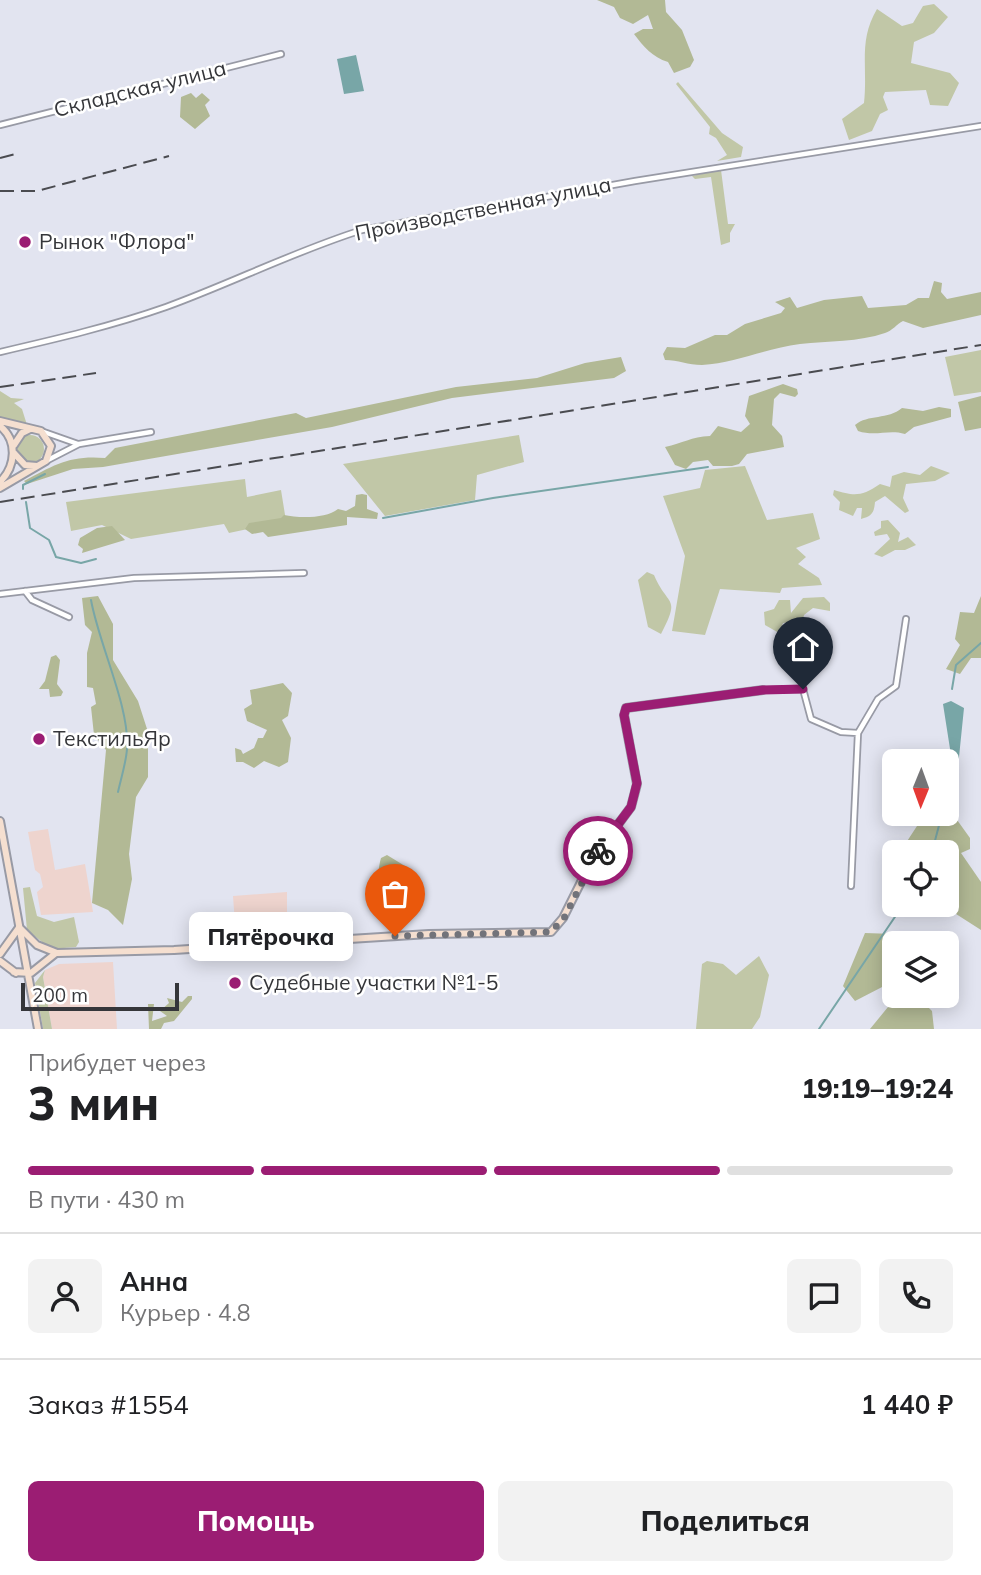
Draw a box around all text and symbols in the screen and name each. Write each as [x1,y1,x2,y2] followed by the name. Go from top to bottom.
[51,54,229,122] street label: Складская улица
[352,170,613,246] street label: Производственная улица
[39,228,194,254] place label: Рынок "Флора"
[17,234,33,250] marker: Рынок "Флора"
[773,617,833,689] pin
[784,628,822,666] icon: home
[53,725,171,751] place label: ТекстильЯр
[31,731,47,747] marker: ТекстильЯр
[882,749,959,826] north arrow
[882,749,959,1008] map controls
[563,816,633,886] courier
[579,832,617,870] icon: bike
[882,840,959,917] button: locate
[365,864,425,936] pin
[376,875,414,913] icon: bag
[188,912,353,960] callout: Пятёрочка
[208,922,334,951] text: Пятёрочка
[882,931,959,1008] button: layers
[249,969,498,995] place label: Судебные участки №1-5
[227,975,243,991] marker: Судебные участки №1-5
[21,980,178,1012] scale bar
[32,983,88,1007] text: 200 m
[28,1048,206,1077] text: Прибудет через
[802,1072,953,1105] text: 19:19–19:24
[28,1074,159,1132] text: 3 мин
[28,1185,185,1214] text: В пути · 430 m
[28,1259,102,1333] button: person
[787,1259,861,1333] button: chat
[879,1259,953,1333] button: phone
[120,1265,188,1298] text: Анна
[120,1298,251,1327] text: Курьер · 4.8
[28,1388,189,1421] text: Заказ #1554
[861,1388,953,1421] text: 1 440 ₽
[28,1481,484,1561] button: Помощь
[498,1481,953,1561] button: Поделиться

